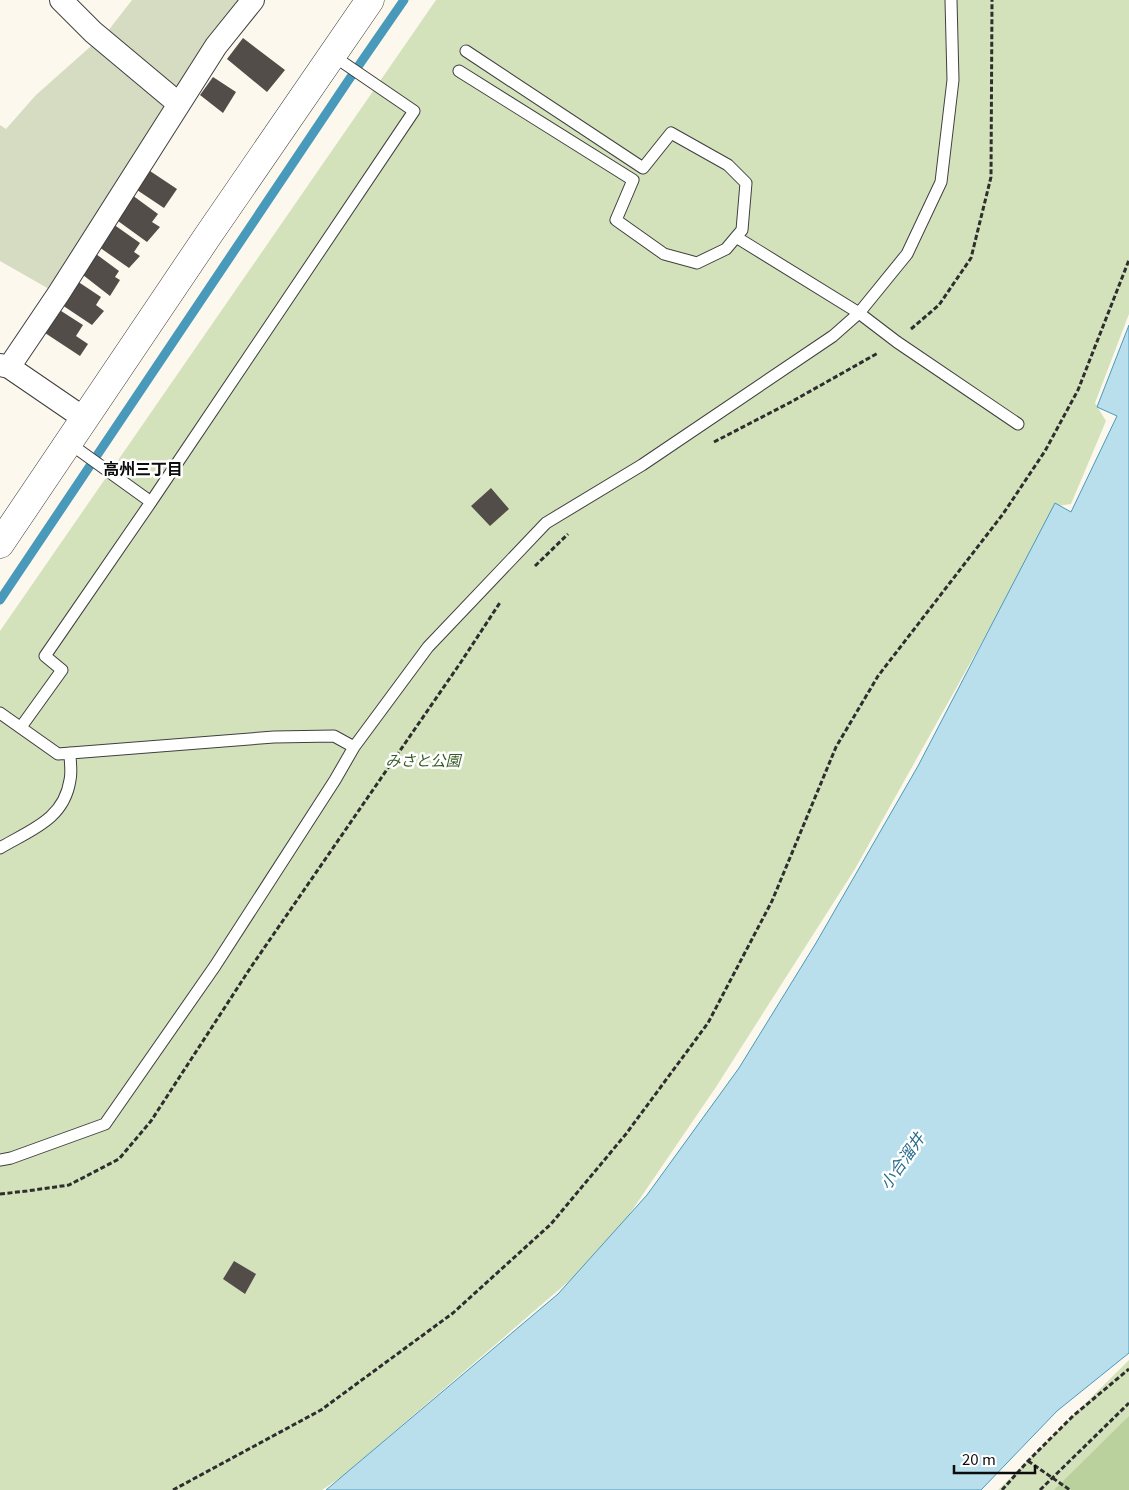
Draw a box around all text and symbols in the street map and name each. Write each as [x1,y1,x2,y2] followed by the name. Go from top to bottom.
[103,456,183,480] district label: 高州三丁目
[385,749,462,770] park label: みさと公園
[873,1126,931,1194] water label: 小合溜井
[954,1442,1035,1474] scale bar
[962,1448,996,1469] text: 20 m

